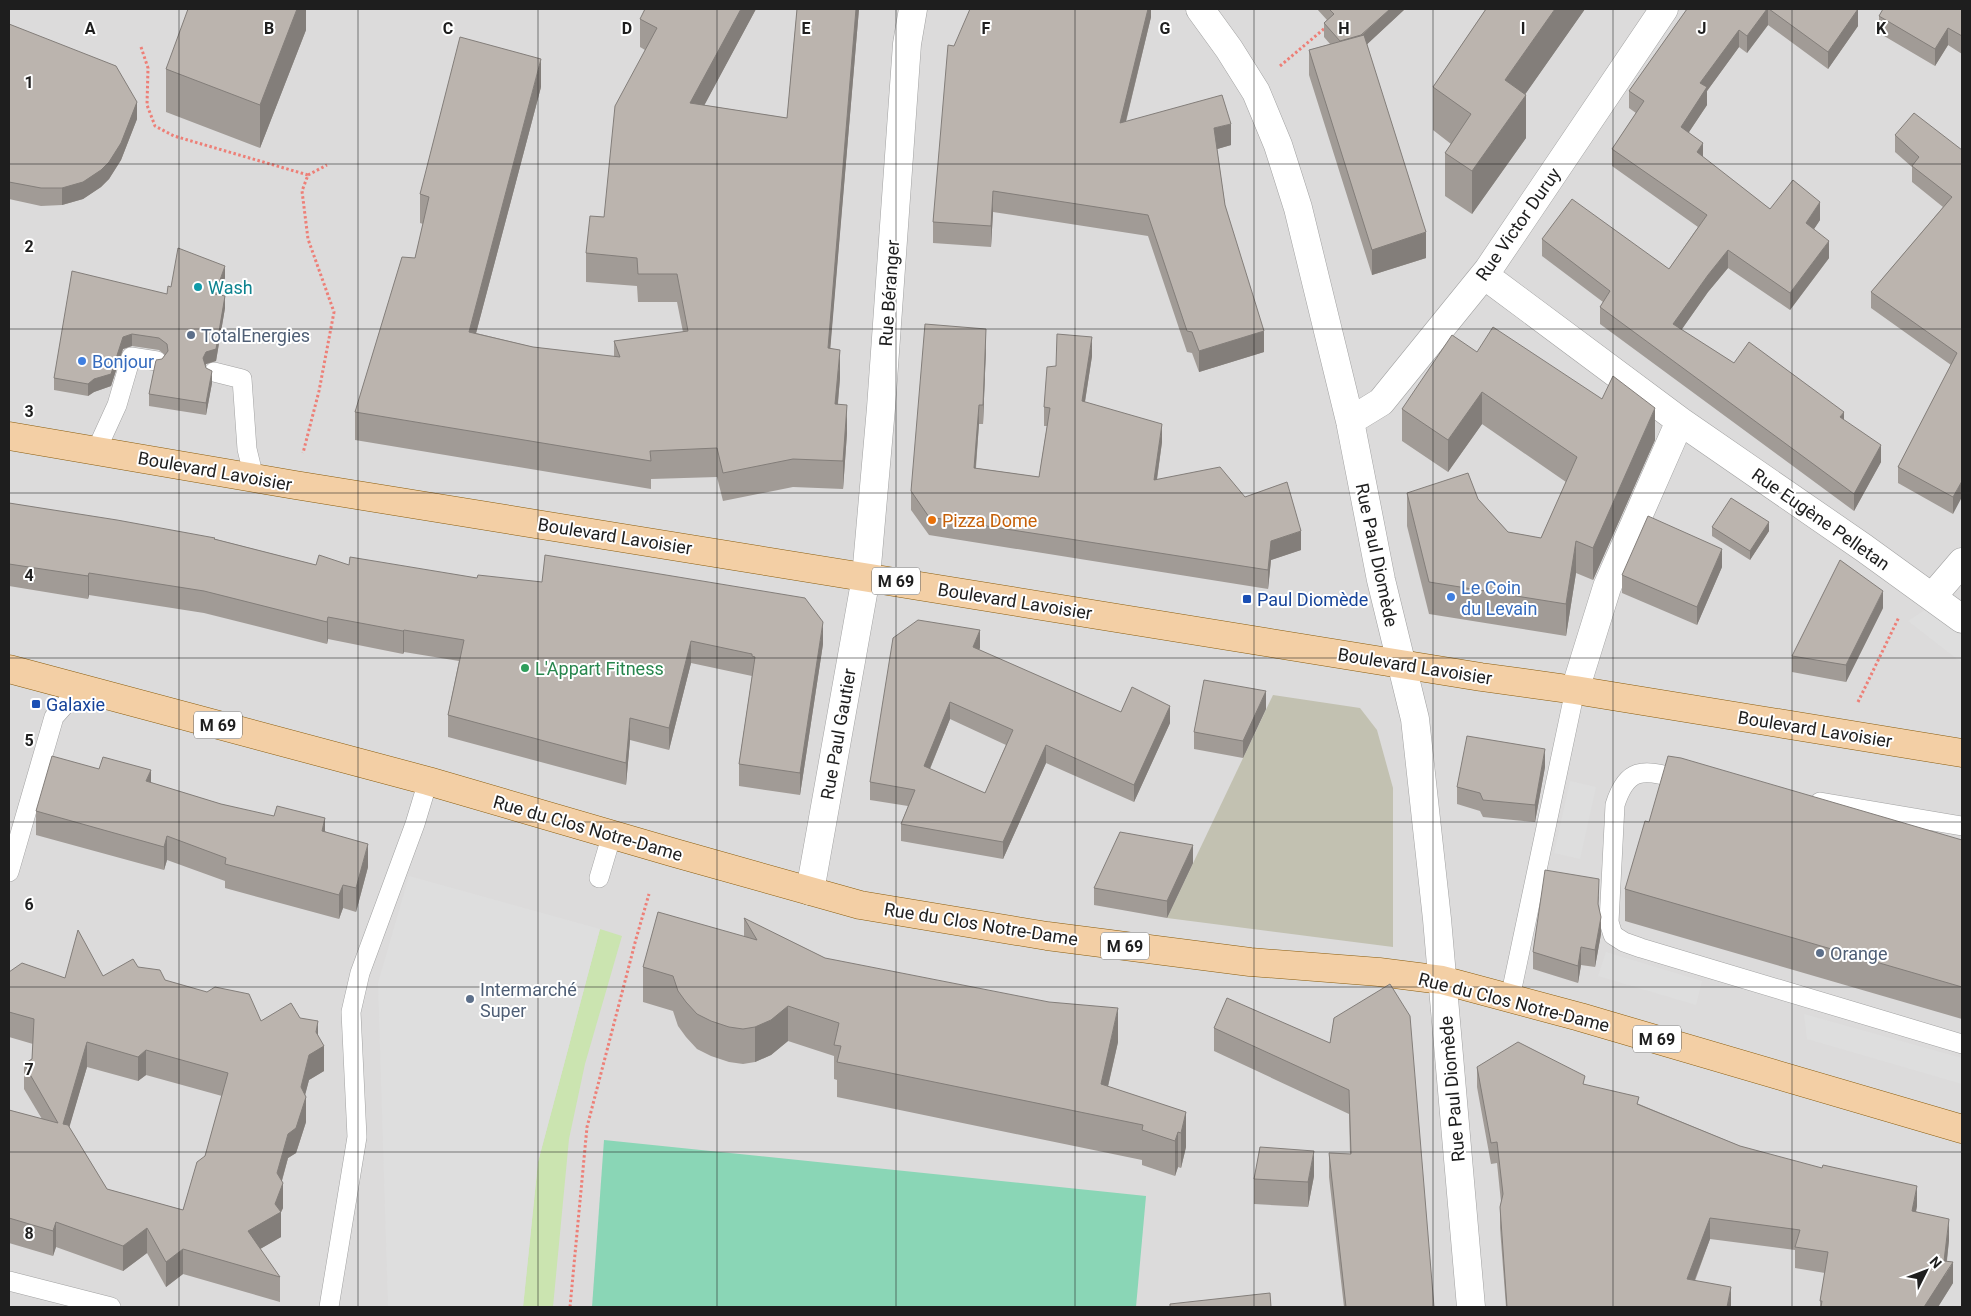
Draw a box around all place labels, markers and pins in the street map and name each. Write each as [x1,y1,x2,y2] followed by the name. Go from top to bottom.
[208,277,253,298] place label: Wash
[192,281,204,293] marker: Wash
[201,325,310,346] place label: TotalEnergies
[185,329,197,341] marker: TotalEnergies
[92,351,154,372] place label: Bonjour
[76,355,88,367] marker: Bonjour
[942,510,1037,531] place label: Pizza Dome
[926,514,938,526] marker: Pizza Dome
[1461,577,1537,619] place label: Le Coin du Levain
[1257,589,1368,610] place label: Paul Diomède
[1445,591,1457,603] marker: Le Coin du Levain
[1241,593,1253,605] marker: Paul Diomède
[535,658,664,679] place label: L'Appart Fitness
[519,662,531,674] marker: L'Appart Fitness
[46,694,105,715] place label: Galaxie
[30,698,42,710] marker: Galaxie
[1830,943,1888,964] place label: Orange
[1814,947,1826,959] marker: Orange
[480,979,577,1021] place label: Intermarché Super
[464,993,476,1005] marker: Intermarché Super

